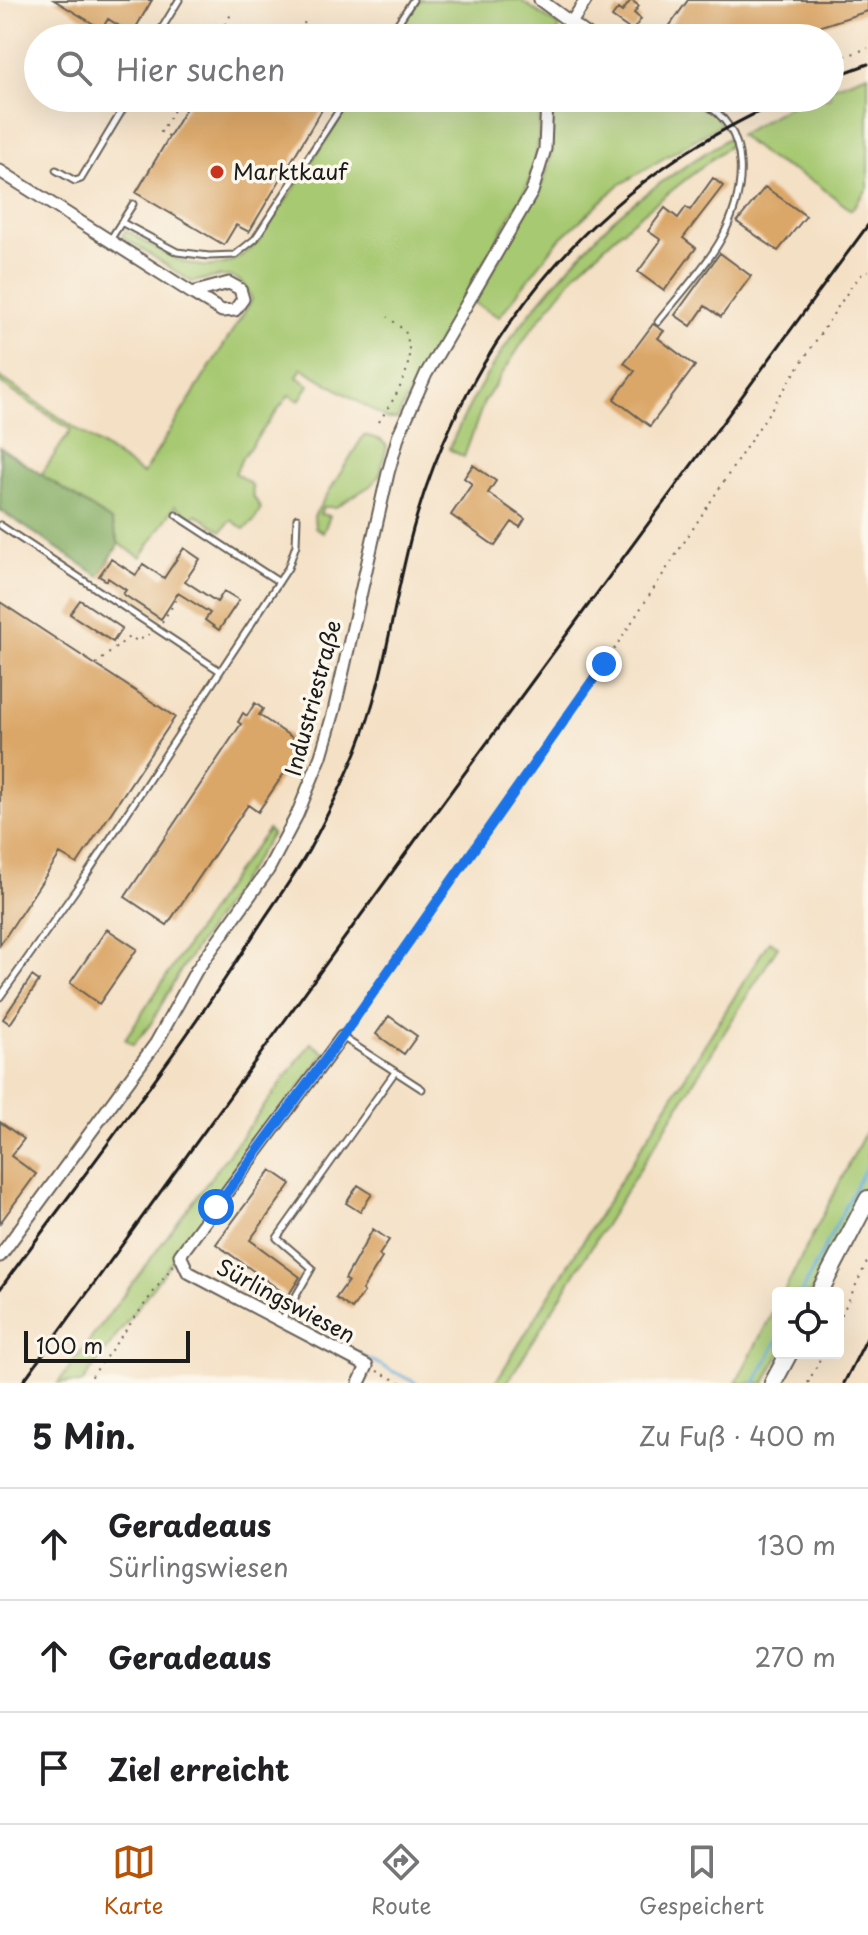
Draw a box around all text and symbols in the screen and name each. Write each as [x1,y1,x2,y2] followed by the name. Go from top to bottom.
[24,24,844,112] search box
[52,46,96,90] icon: search
[116,46,285,91] text: Hier suchen
[233,154,349,187] place label: Marktkauf
[208,163,226,181] marker: Marktkauf
[275,616,348,779] street label: Industriestraße
[586,646,622,682] route end
[198,1189,234,1225] route start
[211,1249,362,1350] street label: Sürlingswiesen
[772,1287,844,1359] map controls
[772,1287,844,1359] button: locate
[24,1327,190,1363] scale bar
[36,1328,103,1361] text: 100 m
[32,1409,135,1461] text: 5 Min.
[639,1416,836,1455] text: Zu Fuß · 400 m
[108,1502,271,1547] text: Geradeaus
[32,1522,76,1566] icon: ahead
[757,1525,836,1564] text: 130 m
[108,1547,289,1586] text: Sürlingswiesen
[32,1634,76,1678] icon: ahead
[108,1634,271,1679] text: Geradeaus
[755,1637,836,1676] text: 270 m
[32,1746,76,1790] icon: arrive
[108,1746,290,1791] text: Ziel erreicht
[104,1840,163,1921] tab: Karte
[371,1840,431,1921] tab: Route
[639,1840,764,1921] tab: Gespeichert

